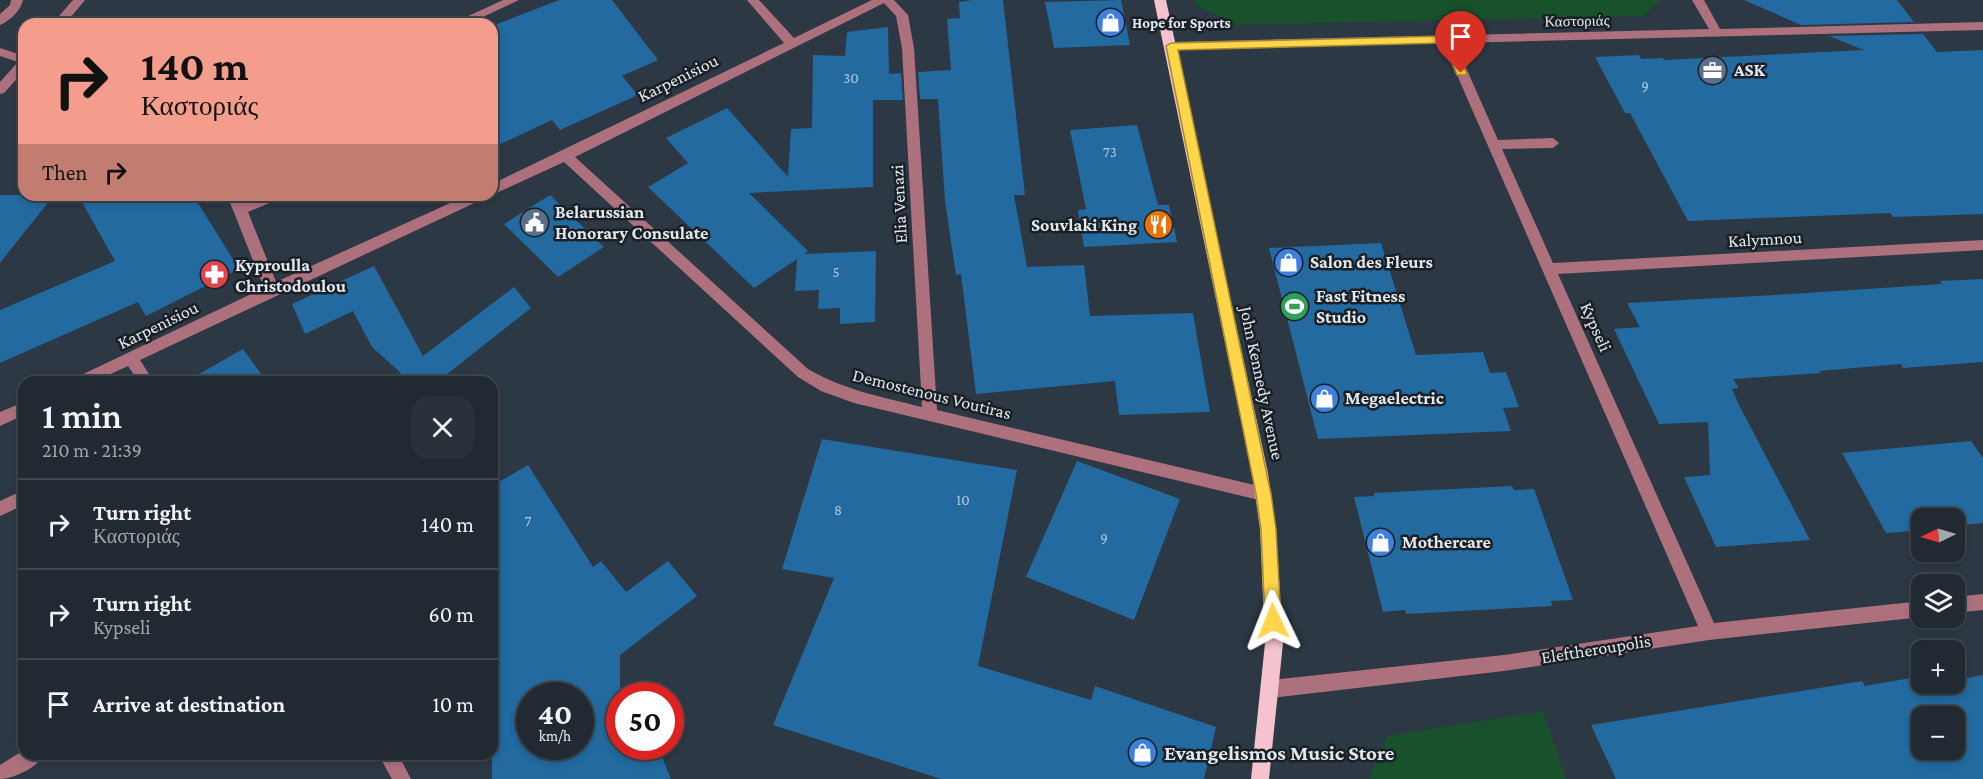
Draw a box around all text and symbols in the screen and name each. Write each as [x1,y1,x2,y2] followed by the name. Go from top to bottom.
[1095,7,1127,39] shop icon: Hope for Sports
[1435,11,1486,73] pin
[1544,12,1610,30] street label: Καστοριάς
[1132,15,1231,31] place label: Hope for Sports
[1444,20,1477,53] icon: arrive
[42,42,120,120] icon: right
[141,42,249,89] text: 140 m
[635,50,722,106] street label: Karpenisiou
[1697,54,1729,86] office icon: ASK
[1733,60,1766,80] place label: ASK
[843,70,859,86] house number: 30
[1641,78,1649,94] house number: 9
[141,91,258,121] text: Καστοριάς
[1103,144,1117,160] house number: 73
[99,156,132,189] icon: right
[42,160,87,185] text: Then
[887,164,911,244] street label: Elia Venazi
[555,202,708,243] place label: Belarussian Honorary Consulate
[518,206,550,238] public building icon: Belarussian Honorary Consulate
[1142,209,1174,241] restaurant icon: Souvlaki King
[1031,215,1137,235] place label: Souvlaki King
[1727,227,1803,251] street label: Kalymnou
[1273,246,1305,278] shop icon: Salon des Fleurs
[1310,252,1433,272] place label: Salon des Fleurs
[235,255,347,296] place label: Kyproulla Christodoulou
[198,259,230,291] pharmacy icon: Kyproulla Christodoulou
[832,264,840,280] house number: 5
[1316,286,1405,327] place label: Fast Fitness Studio
[1279,290,1311,322] sports icon: Fast Fitness Studio
[115,297,202,353] street label: Karpenisiou
[1576,299,1616,355] street label: Kypseli
[1236,302,1288,462] street label: John Kennedy Avenue
[851,365,1013,423] street label: Demostenous Voutiras
[1308,382,1340,414] shop icon: Megaelectric
[1345,388,1444,408] place label: Megaelectric
[42,396,122,436] text: 1 min
[411,396,474,459] button: close
[42,439,142,461] text: 210 m · 21:39
[956,492,970,508] house number: 10
[93,500,191,525] text: Turn right
[834,502,842,518] house number: 8
[42,508,75,541] icon: right
[1911,508,1965,562] north arrow
[1911,508,1965,760] map controls
[421,512,474,537] text: 140 m
[525,513,532,529] house number: 7
[93,525,180,547] text: Καστοριάς
[1365,526,1397,558] shop icon: Mothercare
[1100,530,1108,546] house number: 9
[1402,532,1491,552] place label: Mothercare
[1911,574,1965,628] button: layers
[1241,589,1305,653] position arrow
[93,591,191,616] text: Turn right
[42,598,75,631] icon: right
[429,602,474,627] text: 60 m
[93,616,151,638] text: Kypseli
[1540,630,1652,668] street label: Eleftheroupolis
[1911,640,1965,694] button: +
[606,682,684,760] speed limit sign: 50
[42,688,75,721] icon: arrive
[93,692,285,717] text: Arrive at destination
[432,692,474,717] text: 10 m
[538,697,572,730] text: 40
[1911,706,1965,760] button: −
[539,728,571,744] text: km/h
[1127,737,1159,769] shop icon: Evangelismos Music Store
[1164,741,1395,765] place label: Evangelismos Music Store

